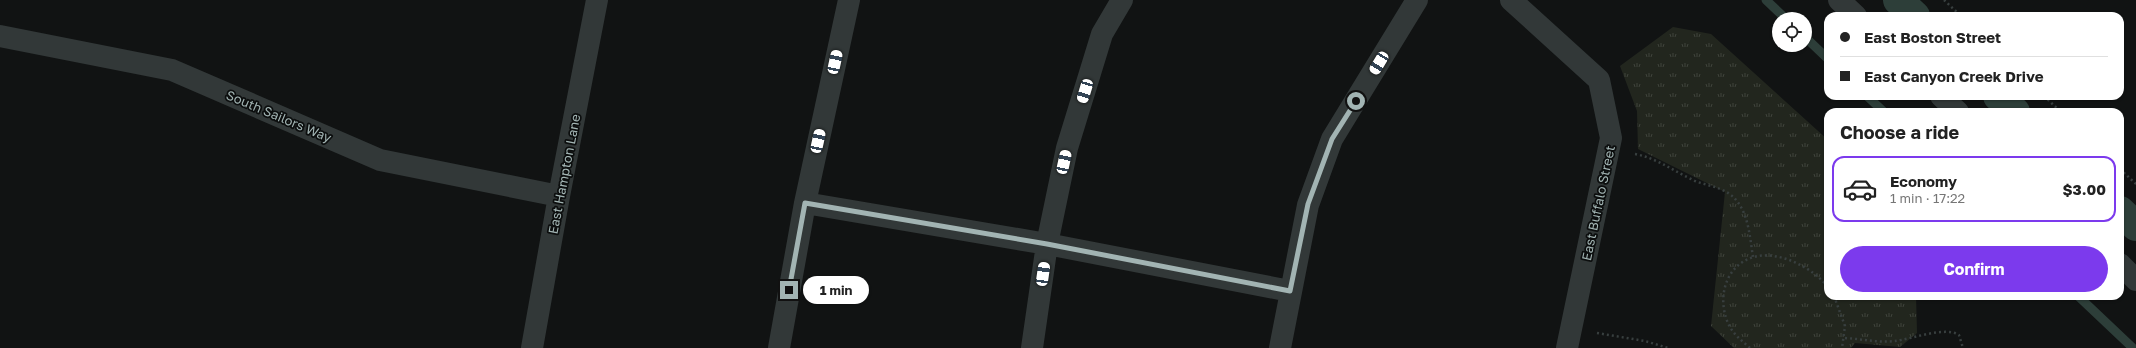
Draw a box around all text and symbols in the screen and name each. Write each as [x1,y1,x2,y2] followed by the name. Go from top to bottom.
[1772,12,1812,52] map controls
[1772,12,1812,52] button: locate
[1864,28,2001,46] text: East Boston Street
[827,49,843,75] car
[1368,50,1390,76] car
[1864,67,2044,85] text: East Canyon Creek Drive
[1076,78,1094,104] car
[224,87,335,146] street label: South Sailors Way
[1347,92,1365,110] route start
[545,113,583,235] street label: East Hampton Lane
[1840,121,1959,143] text: Choose a ride
[810,128,826,154] car
[1578,144,1618,262] street label: East Buffalo Street
[1056,149,1072,175] car
[1842,171,1878,207] icon: car
[1890,172,1957,190] text: Economy
[2062,180,2106,198] text: $3.00
[1890,190,1965,206] text: 1 min · 17:22
[1840,246,2108,292] button: Confirm
[1035,261,1051,287] car
[803,276,869,304] callout: 1 min
[780,281,798,299] route end
[820,282,852,298] text: 1 min

